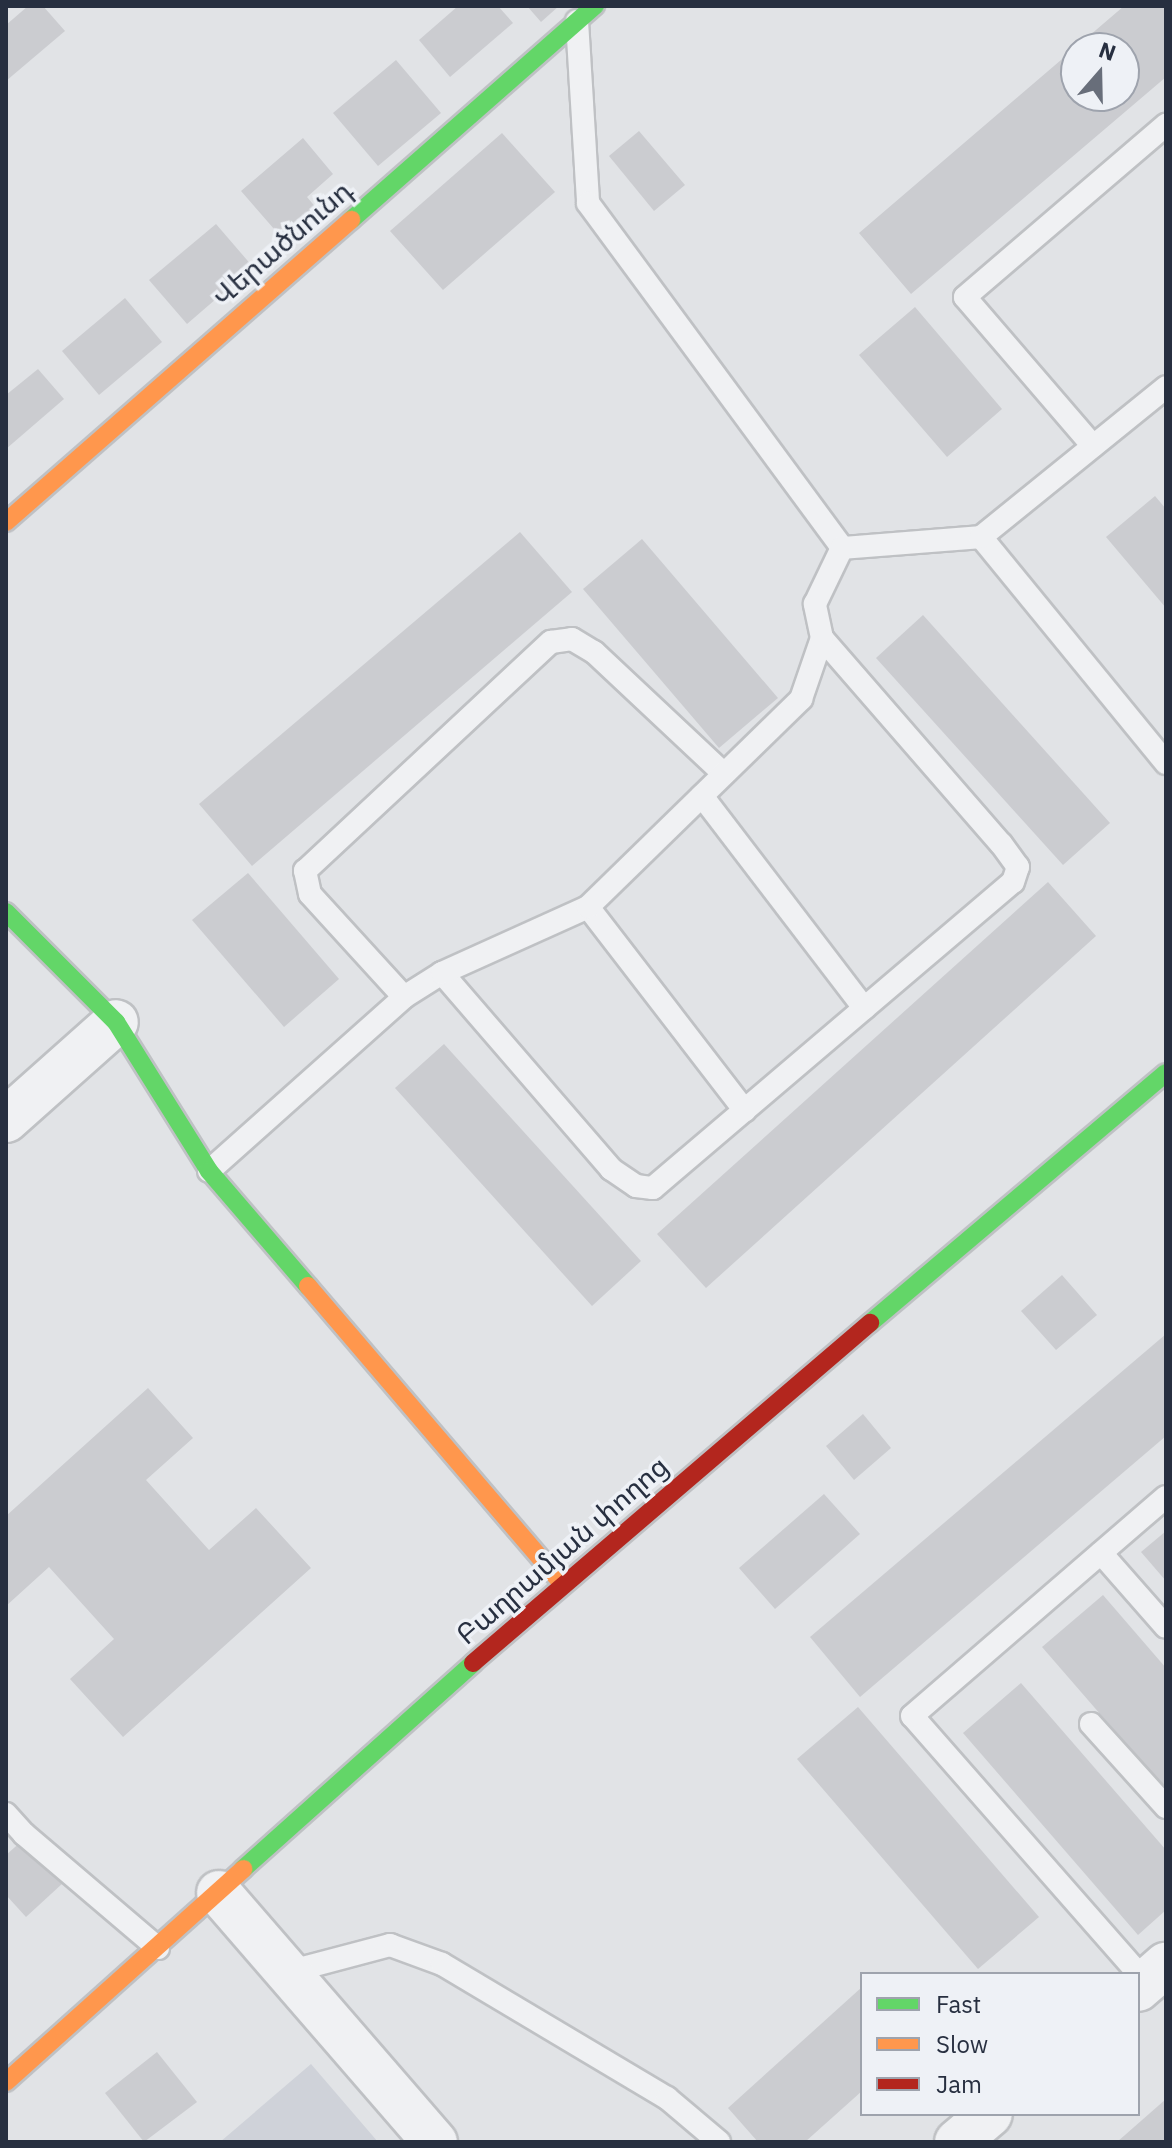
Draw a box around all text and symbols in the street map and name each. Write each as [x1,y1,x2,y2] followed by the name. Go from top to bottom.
[1060,32,1140,112] north arrow
[1095,35,1120,67] text: N
[205,173,359,313] street label: Վերածնունդ
[449,1449,675,1651] street label: Բաղրամյան փողոց
[860,1972,1140,2116] legend
[936,1988,981,2020] text: Fast
[936,2028,988,2060] text: Slow
[936,2068,982,2100] text: Jam

